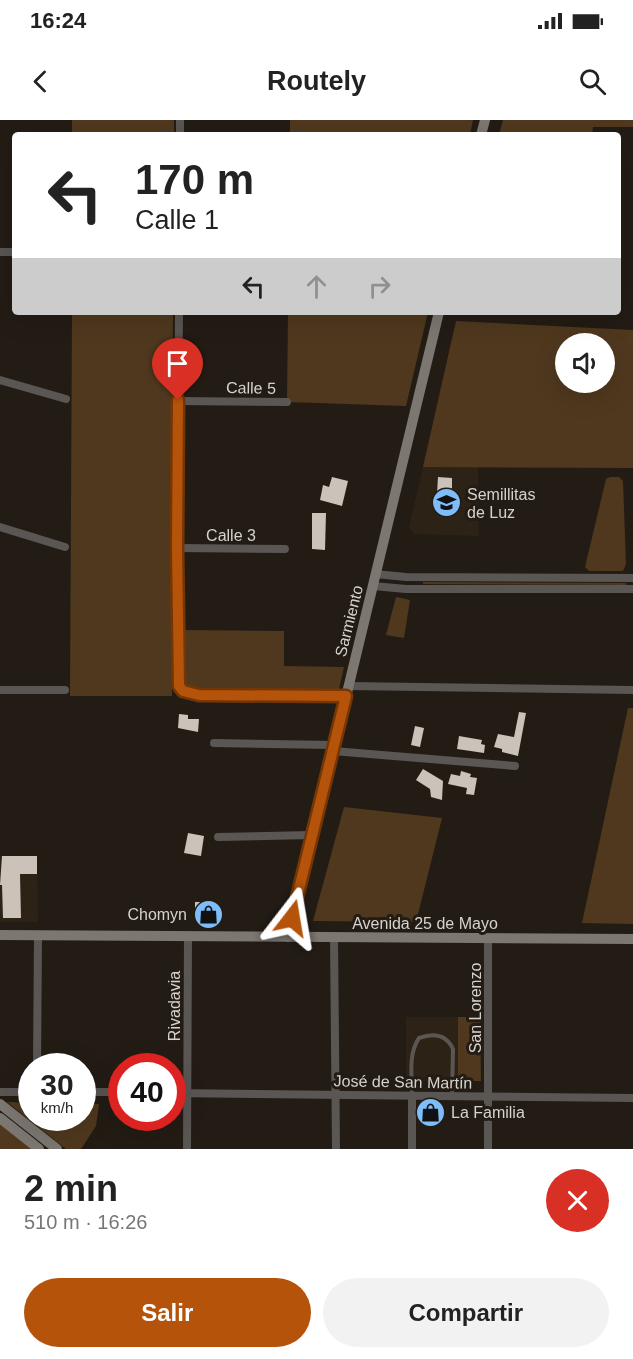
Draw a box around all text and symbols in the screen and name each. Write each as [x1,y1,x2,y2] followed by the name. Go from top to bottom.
[30,8,86,33] text: 16:24
[24,65,57,98] icon: back
[576,65,609,98] icon: search
[267,66,366,96] text: Routely
[36,156,114,234] icon: left
[135,156,254,203] text: 170 m
[135,205,219,235] text: Calle 1
[237,270,270,303] icon: left
[300,270,333,303] icon: ahead
[363,270,396,303] icon: right
[555,333,615,393] map controls
[555,333,615,393] button: sound
[152,338,203,400] pin
[161,347,194,380] icon: arrive
[226,379,276,397] street label: Calle 5
[467,486,535,521] place label: Semillitas de Luz
[430,487,462,519] school or university icon: Semillitas de Luz
[206,527,256,544] street label: Calle 3
[332,583,366,658] street label: Sarmiento
[260,886,324,950] position arrow
[192,898,224,930] shop icon: Chomyn
[127,906,187,923] place label: Chomyn
[352,915,498,932] street label: Avenida 25 de Mayo
[467,963,484,1053] street label: San Lorenzo
[166,971,183,1041] street label: Rivadavia
[108,1053,186,1131] speed limit sign: 40
[40,1068,74,1101] text: 30
[333,1072,473,1092] street label: José de San Martín
[414,1096,446,1128] shop icon: La Familia
[41,1099,73,1116] text: km/h
[451,1104,525,1121] place label: La Familia
[24,1168,118,1209] text: 2 min
[546,1169,609,1232] button: close
[24,1211,147,1233] text: 510 m · 16:26
[24,1278,311,1347] button: Salir
[323,1278,609,1347] button: Compartir

